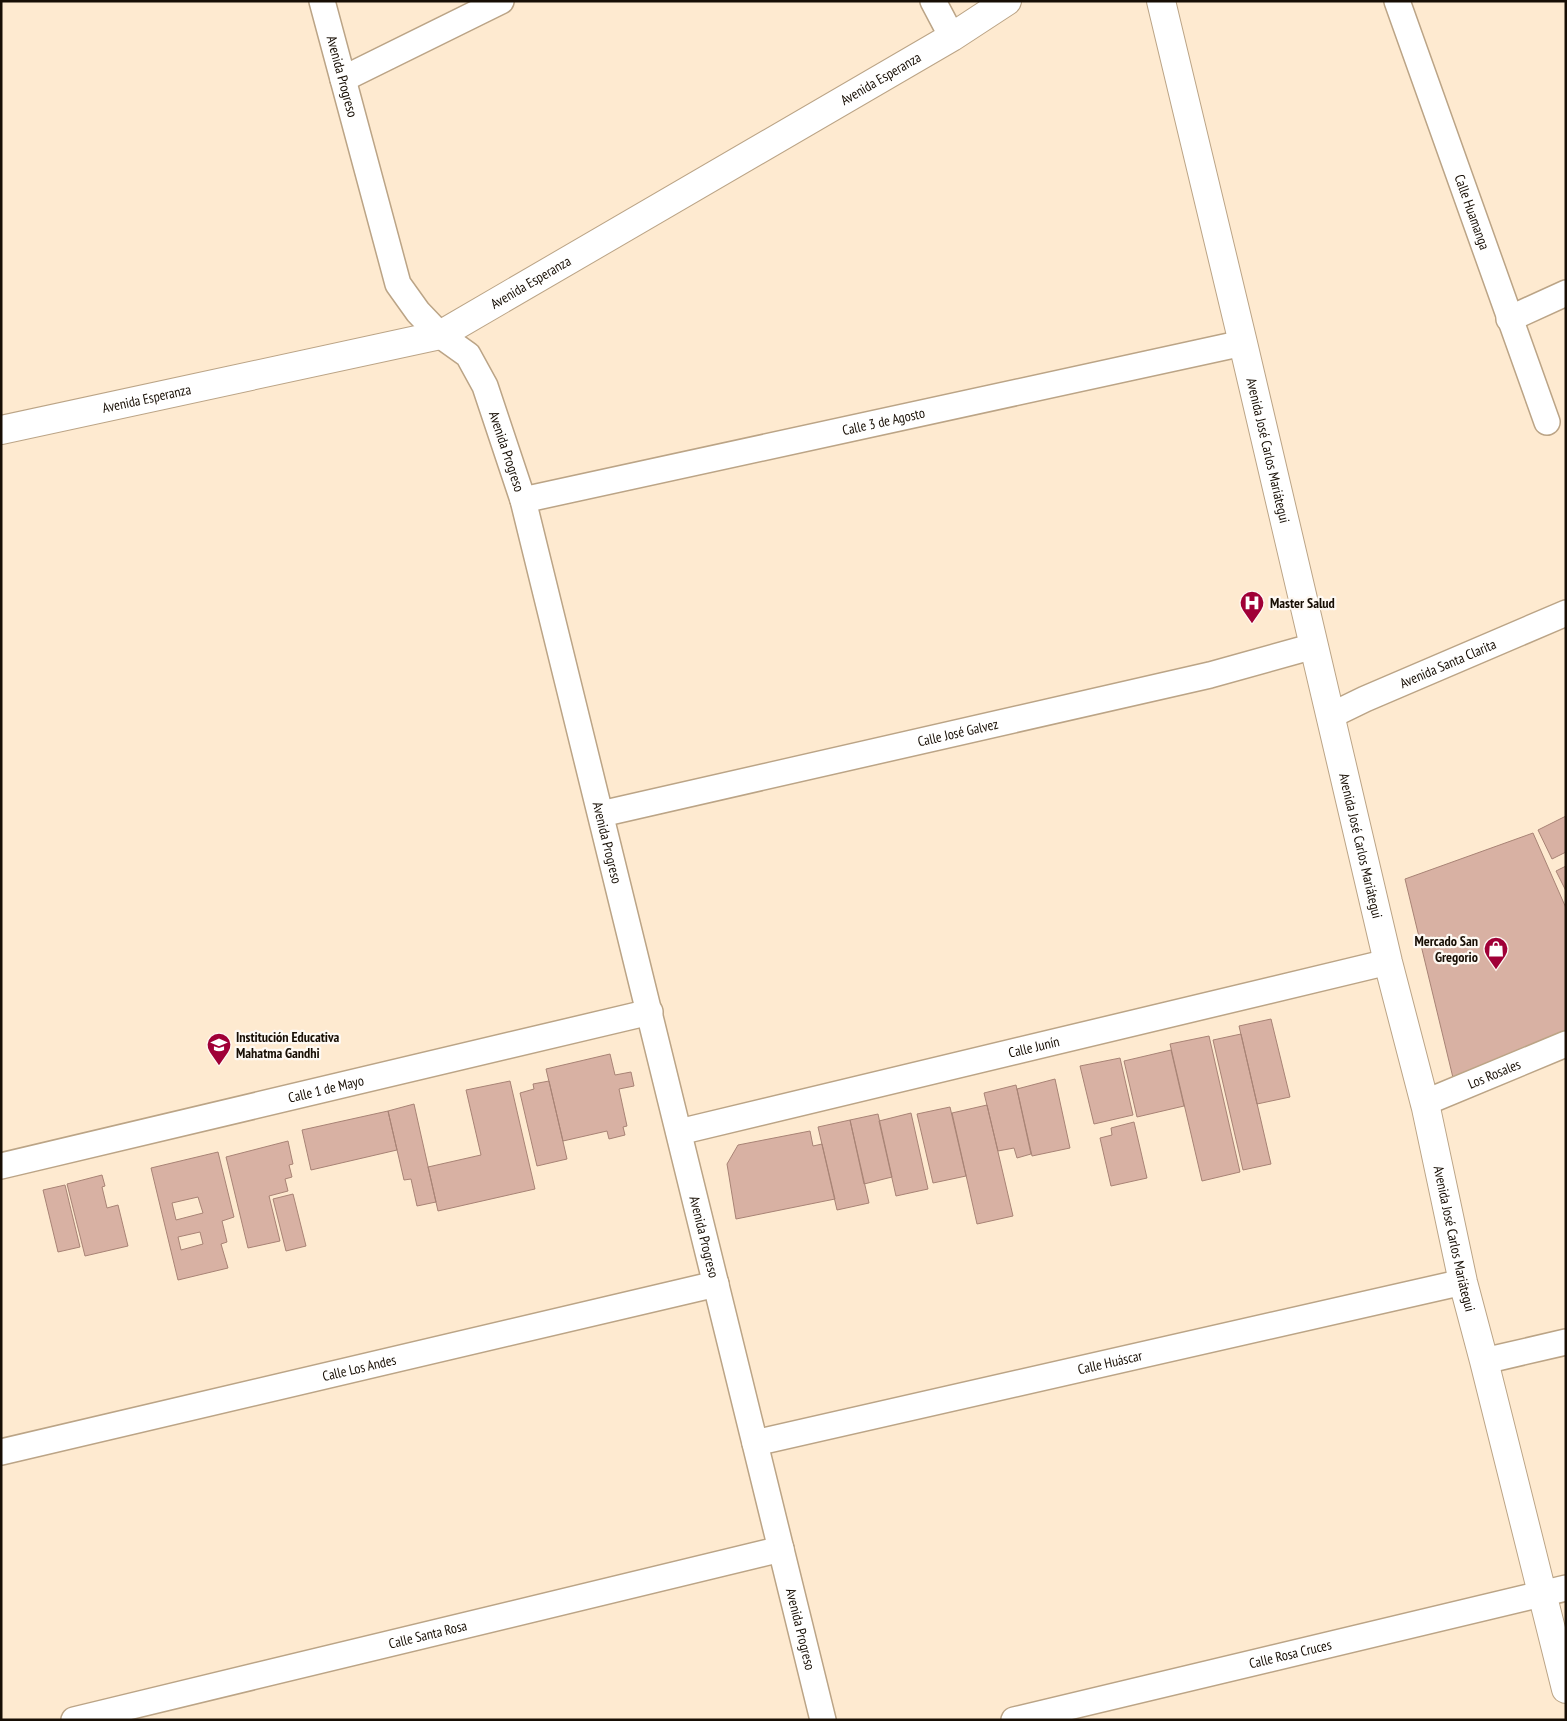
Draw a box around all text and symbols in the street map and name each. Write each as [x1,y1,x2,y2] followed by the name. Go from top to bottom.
[323,34,362,119] street label: Avenida Progreso
[837,48,924,109] street label: Avenida Esperanza
[1450,172,1494,252] street label: Calle Huamanga
[487,252,574,313] street label: Avenida Esperanza
[1242,376,1294,525] street label: Avenida José Carlos Mariátegui
[101,380,193,417] street label: Avenida Esperanza
[841,404,926,439] street label: Calle 3 de Agosto
[485,409,529,494] street label: Avenida Progreso
[1239,590,1265,624] hospital icon: Master Salud
[1270,594,1335,612] place label: Master Salud
[1397,635,1499,692] street label: Avenida Santa Clarita
[916,715,1000,750] street label: Calle José Galvez
[1335,771,1386,920] street label: Avenida José Carlos Mariátegui
[589,800,626,885] street label: Avenida Progreso
[1414,932,1478,966] place label: Mercado San Gregorio
[1483,936,1509,970] shop icon: Mercado San Gregorio
[236,1028,339,1062] place label: Institución Educativa Mahatma Gandhi
[206,1032,232,1066] school or university icon: Institución Educativa Mahatma Gandhi
[1007,1032,1061,1062] street label: Calle Junín
[1465,1055,1523,1093] street label: Los Rosales
[286,1071,366,1107] street label: Calle 1 de Mayo
[1430,1164,1479,1313] street label: Avenida José Carlos Mariátegui
[685,1194,723,1280] street label: Avenida Progreso
[1076,1346,1144,1378] street label: Calle Huáscar
[321,1350,398,1385] street label: Calle Los Andes
[782,1586,819,1672] street label: Avenida Progreso
[387,1616,469,1653] street label: Calle Santa Rosa
[1247,1635,1333,1672] street label: Calle Rosa Cruces

